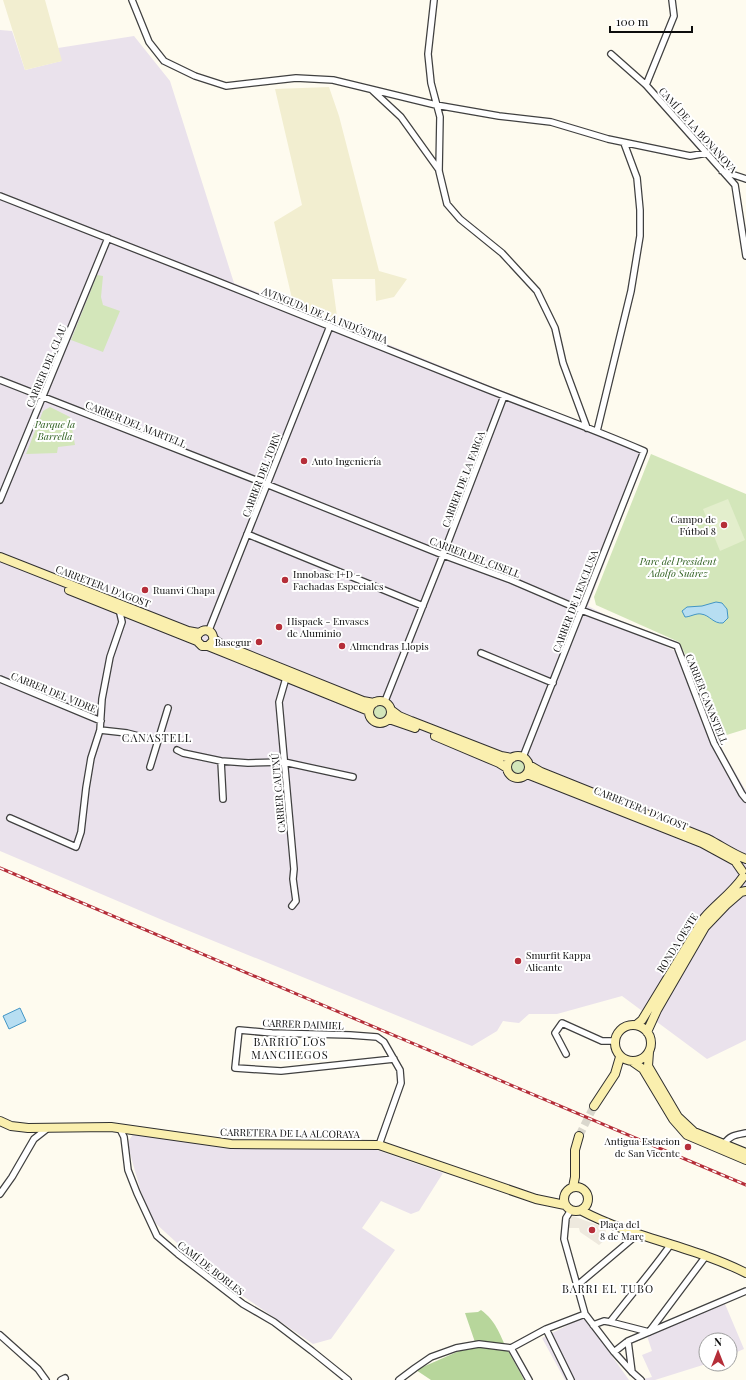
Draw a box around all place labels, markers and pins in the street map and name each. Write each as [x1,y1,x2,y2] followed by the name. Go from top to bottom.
[311,454,381,468] place label: Auto Ingeniería
[299,456,309,466] marker: Auto Ingeniería
[671,512,716,538] place label: Campo de Fútbol 8
[719,520,729,530] marker: Campo de Fútbol 8
[293,567,384,593] place label: Innobase I+D - Fachadas Especiales
[280,575,290,585] marker: Innobase I+D - Fachadas Especiales
[153,583,215,597] place label: Ruanvi Chapa
[140,585,150,595] marker: Ruanvi Chapa
[287,614,369,640] place label: Hispack - Envases de Aluminio
[274,622,284,632] marker: Hispack - Envases de Aluminio
[215,635,252,649] place label: Basegur
[254,637,264,647] marker: Basegur
[349,639,429,653] place label: Almendras Llopis
[337,641,347,651] marker: Almendras Llopis
[525,948,591,974] place label: Smurfit Kappa Alicante
[513,956,523,966] marker: Smurfit Kappa Alicante
[604,1134,680,1160] place label: Antigua Estacion de San Vicente
[683,1142,693,1152] marker: Antigua Estacion de San Vicente
[600,1217,644,1243] place label: Plaça del 8 de Març
[587,1225,597,1235] marker: Plaça del 8 de Març

